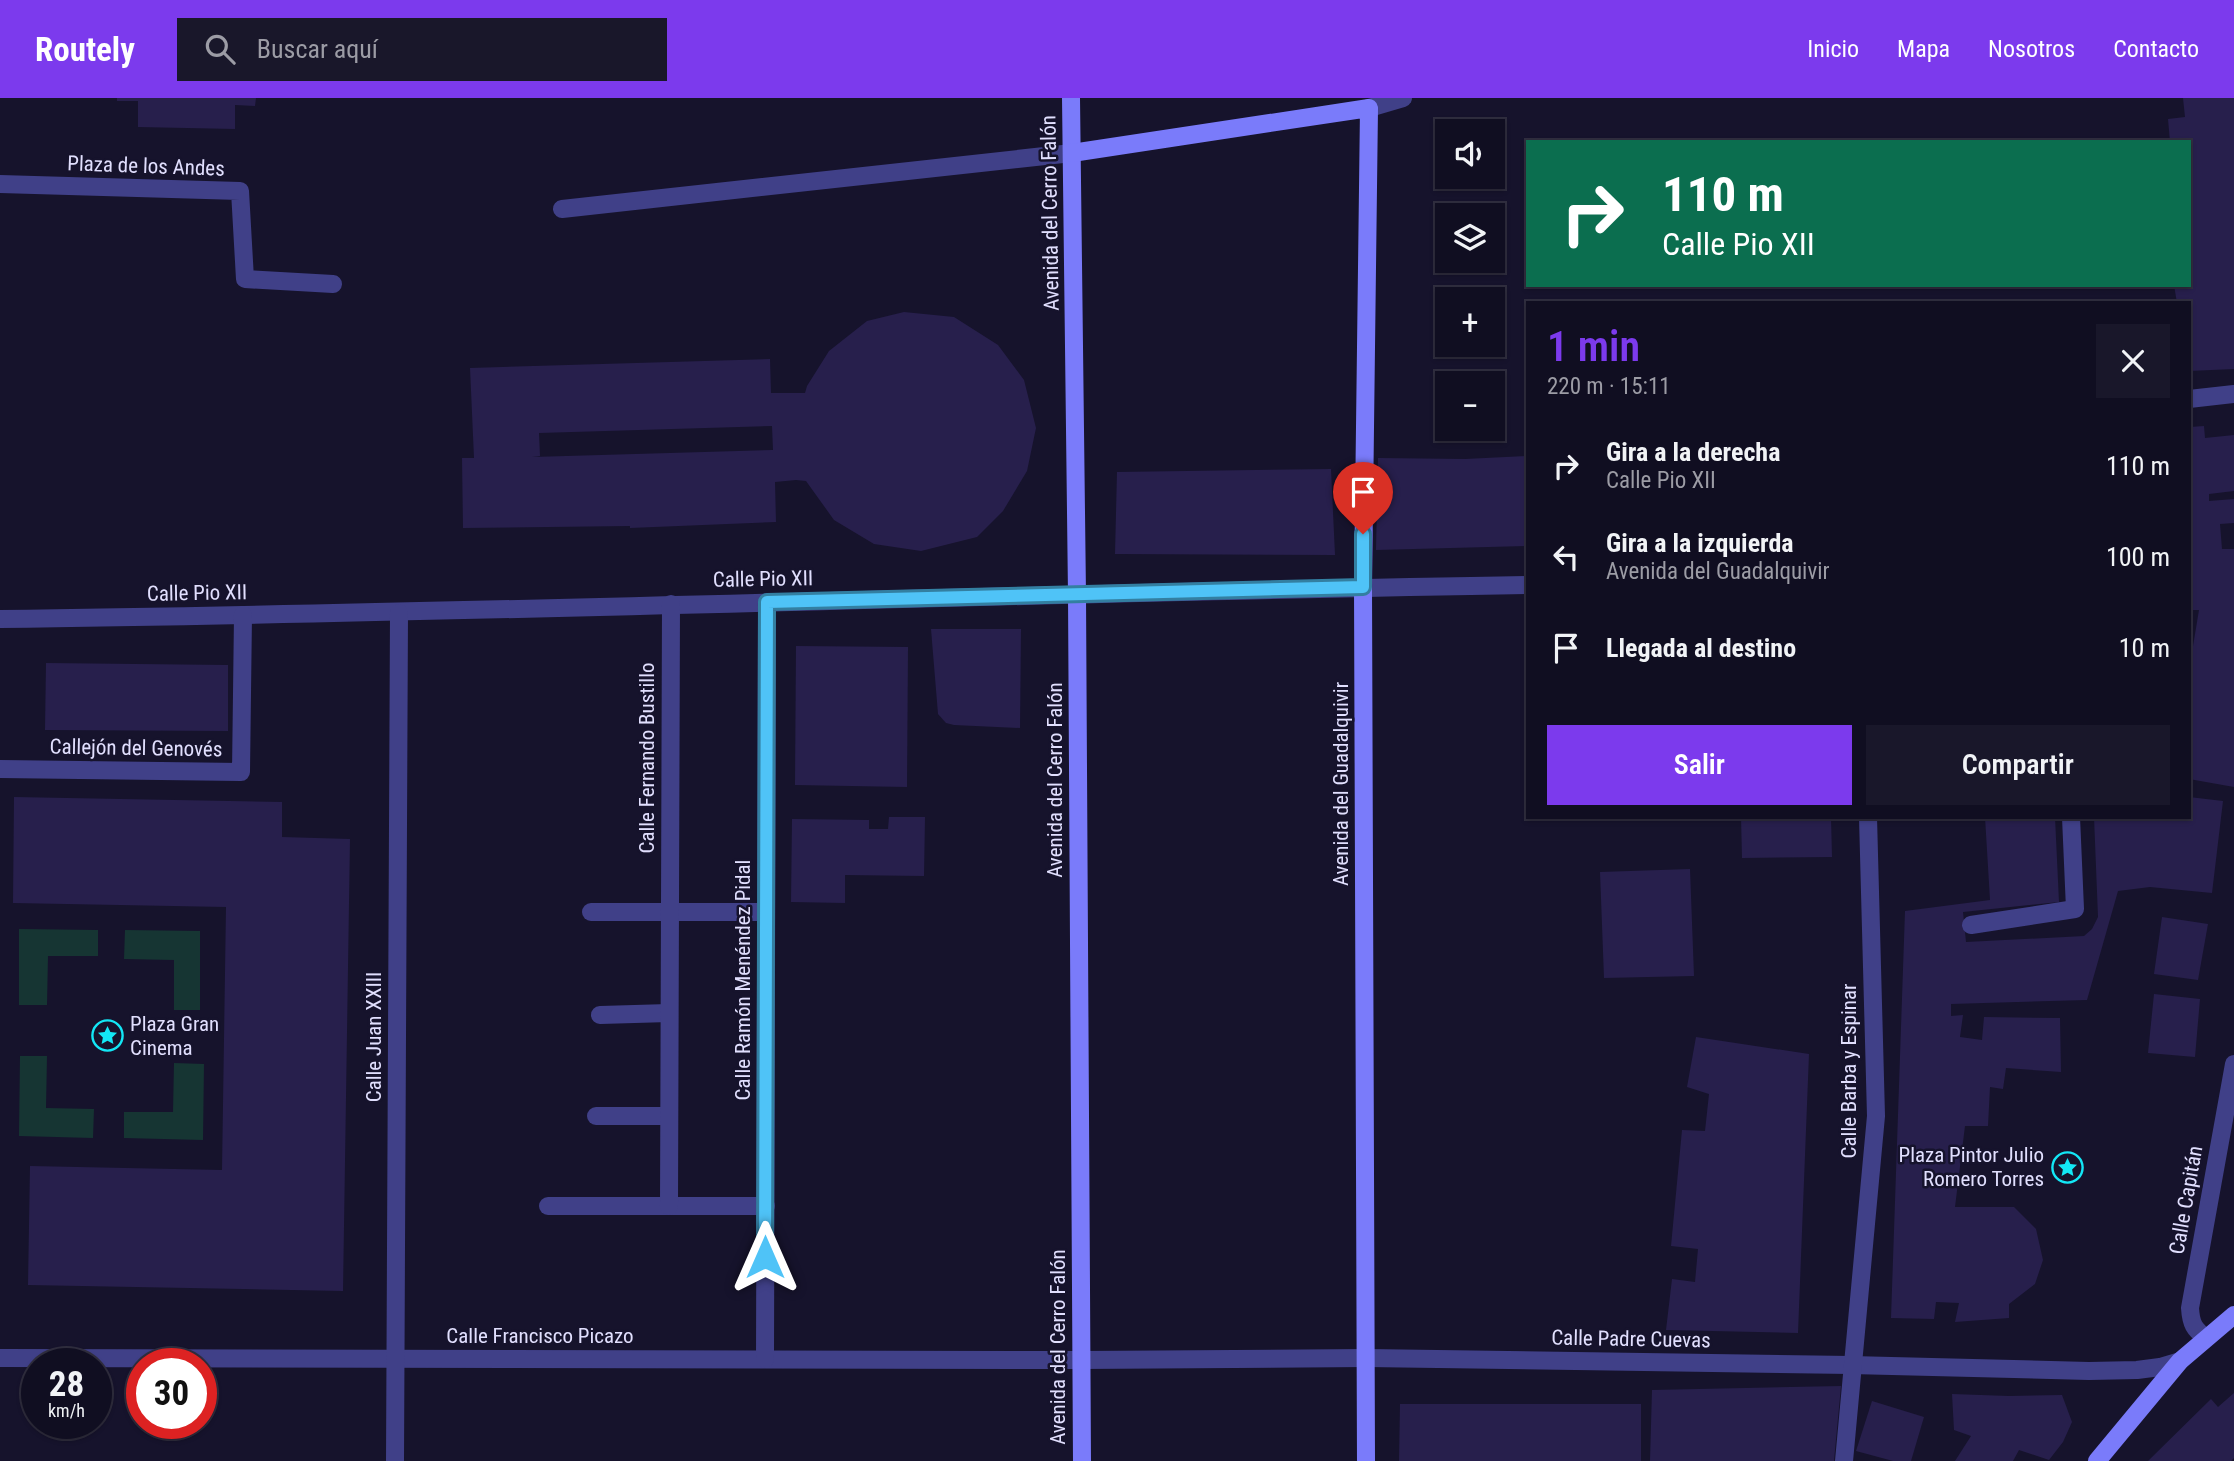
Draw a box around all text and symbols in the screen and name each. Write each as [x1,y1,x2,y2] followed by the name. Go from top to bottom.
[177,18,667,81] search box
[35,30,135,69] text: Routely
[201,30,239,68] icon: search
[257,34,378,64] text: Buscar aquí
[1807,35,1859,63] text: Inicio
[1897,35,1950,63] text: Mapa
[1988,35,2075,63] text: Nosotros
[2113,35,2199,63] text: Contacto
[1036,115,1064,311] street label: Avenida del Cerro Falón
[1435,119,1505,441] map controls
[1435,119,1505,189] button: sound
[67,151,225,181] street label: Plaza de los Andes
[1662,166,1784,223] text: 110 m
[1547,168,1638,259] icon: right
[1435,203,1505,273] button: layers
[1662,225,1815,263] text: Calle Pio XII
[1435,287,1505,357] button: +
[1547,322,1640,371] text: 1 min
[2096,324,2170,398] button: close
[1435,371,1505,441] button: −
[1547,373,1671,400] text: 220 m · 15:11
[1606,437,1780,467] text: Gira a la derecha
[1547,447,1585,485] icon: right
[2106,451,2170,481] text: 110 m
[1333,462,1393,534] pin
[1606,467,1716,494] text: Calle Pio XII
[1344,473,1382,511] icon: arrive
[1606,528,1794,558] text: Gira a la izquierda
[1547,538,1585,576] icon: left
[2106,542,2170,572] text: 100 m
[1606,558,1830,585] text: Avenida del Guadalquivir
[713,566,813,592] street label: Calle Pio XII
[147,580,247,606] street label: Calle Pio XII
[1547,629,1585,667] icon: arrive
[1606,633,1796,663] text: Llegada al destino
[2119,633,2170,663] text: 10 m
[635,663,659,853] street label: Calle Fernando Bustillo
[1043,682,1067,878] street label: Avenida del Cerro Falón
[1329,682,1353,886] street label: Avenida del Guadalquivir
[1547,725,1852,805] button: Salir
[1866,725,2170,805] button: Compartir
[49,734,223,762] street label: Callejón del Genovés
[731,860,755,1100] street label: Calle Ramón Menéndez Pidal
[362,972,386,1102] street label: Calle Juan XXIII
[1837,984,1861,1158] street label: Calle Barba y Espinar
[130,1012,219,1060] place label: Plaza Gran Cinema
[90,1019,124,1053] place icon: Plaza Gran Cinema
[1899,1143,2044,1191] place label: Plaza Pintor Julio Romero Torres
[2165,1144,2207,1256] street label: Calle Capitán
[2050,1150,2084,1184] place icon: Plaza Pintor Julio Romero Torres
[728,1220,802,1294] position arrow
[1046,1249,1070,1445] street label: Avenida del Cerro Falón
[446,1324,634,1348] street label: Calle Francisco Picazo
[1551,1326,1711,1352] street label: Calle Padre Cuevas
[126,1348,217,1439] speed limit sign: 30
[49,1364,84,1405] text: 28
[48,1400,85,1421] text: km/h

